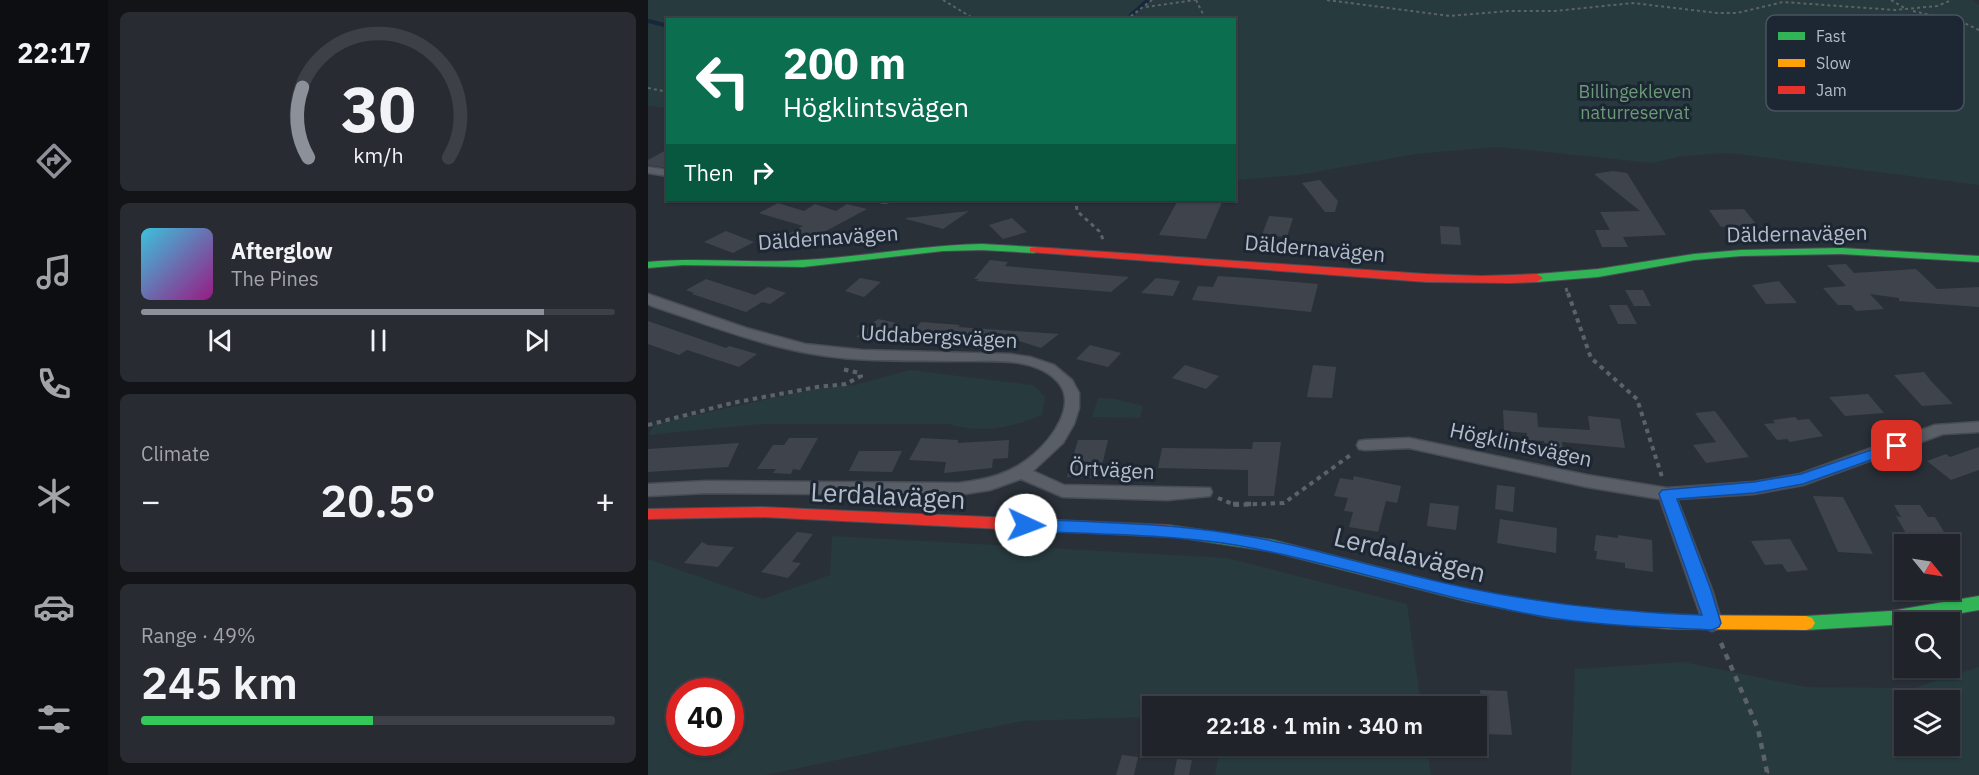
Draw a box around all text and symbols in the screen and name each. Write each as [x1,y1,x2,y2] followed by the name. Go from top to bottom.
[1766,15,1964,111] legend
[1816,26,1846,46] text: Fast
[17,35,91,70] text: 22:17
[783,36,906,91] text: 200 m
[684,42,762,120] icon: left
[1816,53,1851,73] text: Slow
[341,69,415,150] text: 30
[1579,80,1691,124] park label: Billingekleven naturreservat
[1816,80,1847,100] text: Jam
[783,89,969,124] text: Högklintsvägen
[33,140,75,182] icon: directions
[353,142,403,170] text: km/h
[746,156,779,189] icon: right
[684,158,734,187] text: Then
[757,218,899,256] street label: Däldernavägen
[1726,218,1868,248] street label: Däldernavägen
[1243,228,1387,268] street label: Däldernavägen
[231,236,333,265] text: Afterglow
[33,251,75,293] icon: music
[231,265,319,292] text: The Pines
[860,318,1018,354] street label: Uddabergsvägen
[204,324,237,357] icon: previous
[362,324,395,357] icon: pause
[520,324,553,357] icon: next
[33,363,75,405] icon: phone
[1447,415,1595,473] street label: Högklintsvägen
[1871,420,1922,471] pin
[1880,429,1913,462] icon: arrive
[141,440,210,467] text: Climate
[1068,453,1156,485] street label: Örtvägen
[320,471,436,529] text: 20.5°
[810,474,966,516] street label: Lerdalavägen
[33,475,75,517] icon: climate
[141,479,161,522] text: −
[595,479,615,522] text: +
[994,493,1058,557] position arrow
[1331,519,1489,589] street label: Lerdalavägen
[1894,534,1960,600] north arrow
[1894,534,1960,756] map controls
[33,586,75,628] icon: car
[1894,612,1960,678] button: search
[141,622,256,649] text: Range · 49%
[141,653,298,711] text: 245 km
[666,678,744,756] speed limit sign: 40
[1894,690,1960,756] button: layers
[33,698,75,740] icon: filters
[1206,711,1423,740] text: 22:18 · 1 min · 340 m

